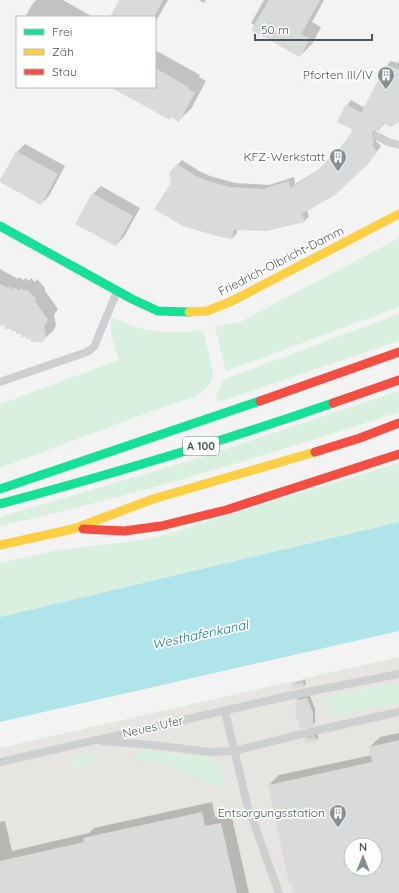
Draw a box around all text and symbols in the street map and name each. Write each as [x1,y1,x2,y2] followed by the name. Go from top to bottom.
[16,16,156,88] legend
[255,16,372,42] scale bar
[261,22,289,37] text: 50 m
[52,24,72,39] text: Frei
[52,44,74,59] text: Zäh
[52,64,77,79] text: Stau
[376,65,396,90] building icon: Pforten III/IV
[303,67,373,82] place label: Pforten III/IV
[328,147,348,172] building icon: KFZ-Werkstatt
[243,149,325,164] place label: KFZ-Werkstatt
[216,222,346,299] street label: Friedrich-Olbricht-Damm
[183,437,219,455] road number: A 100
[151,616,251,652] water label: Westhafenkanal
[121,712,185,741] street label: Neues Ufer
[328,803,348,828] building icon: Entsorgungsstation
[218,805,325,820] place label: Entsorgungsstation
[343,837,383,877] north arrow
[359,840,367,854] text: N

